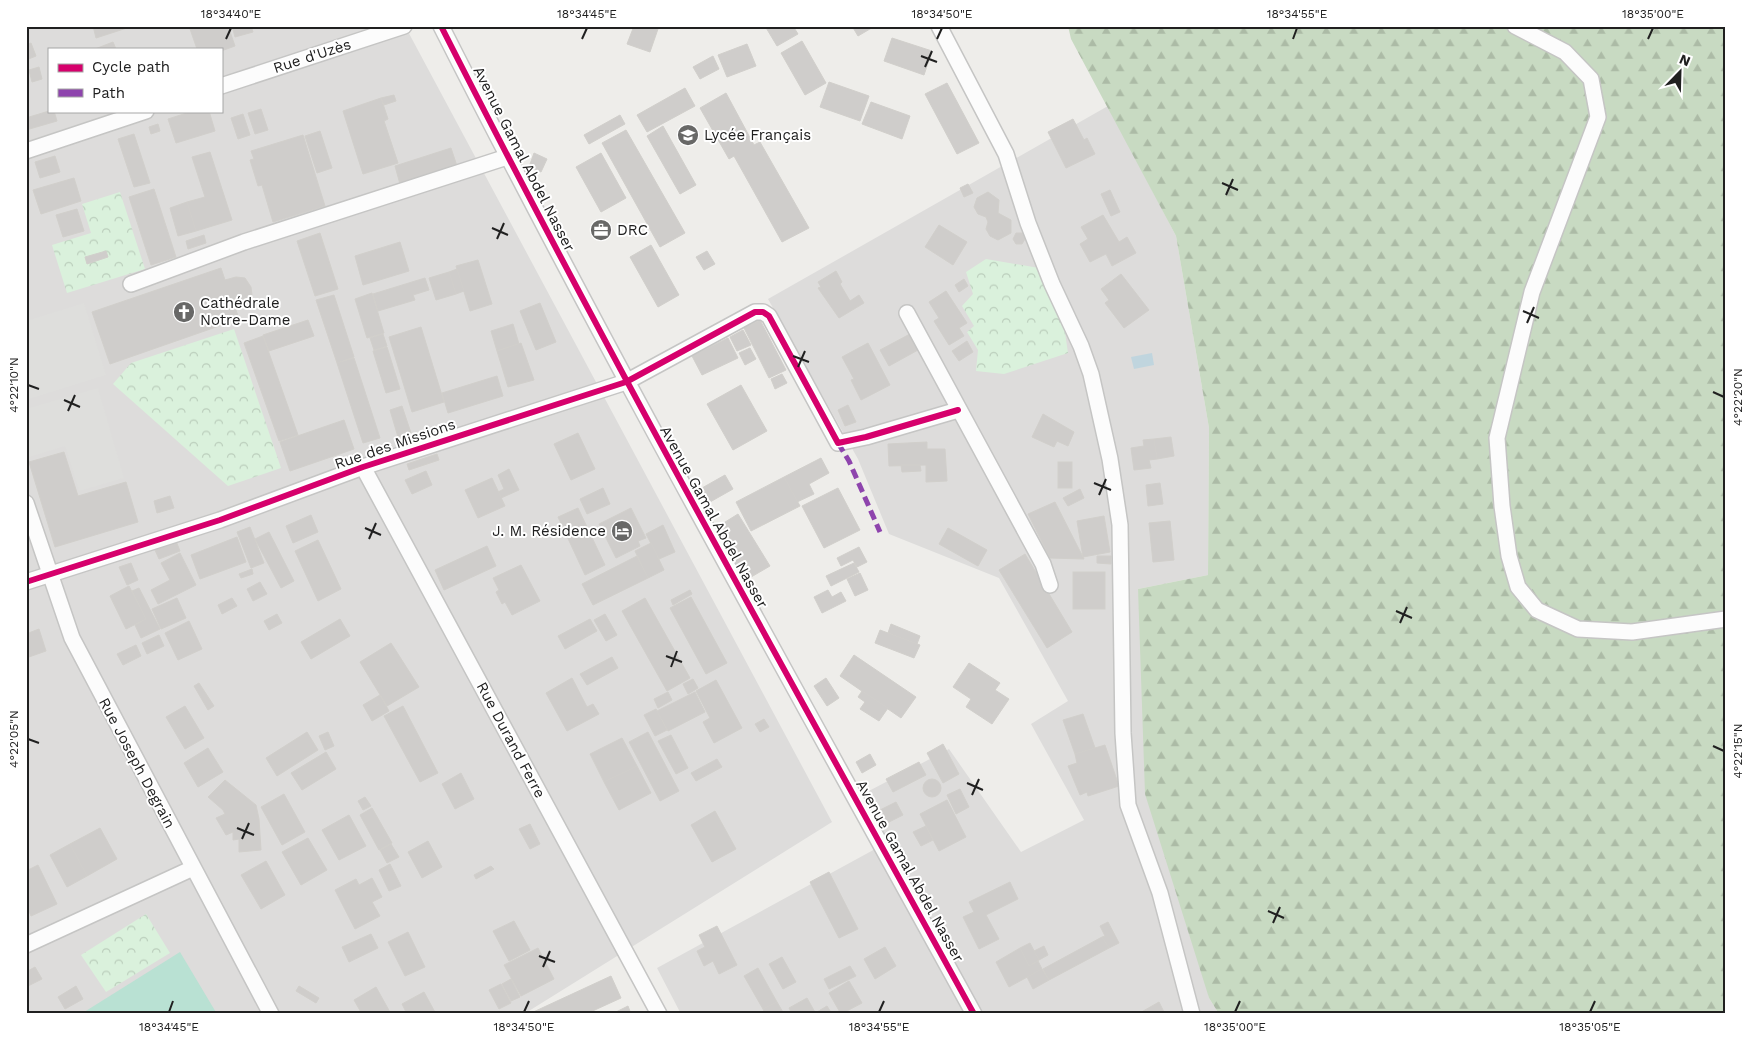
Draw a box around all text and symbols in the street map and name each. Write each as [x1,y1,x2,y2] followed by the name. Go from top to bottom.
[201,7,262,21] text: 18°34'40"E
[557,7,617,21] text: 18°34'45"E
[911,7,973,21] text: 18°34'50"E
[1267,7,1328,21] text: 18°34'55"E
[1622,7,1684,21] text: 18°35'00"E
[271,35,353,77] street label: Rue d'Uzès
[48,48,222,112] legend
[1654,48,1704,98] north arrow
[1677,51,1693,69] text: N
[92,58,170,76] text: Cycle path
[469,63,579,255] street label: Avenue Gamal Abdel Nasser
[92,84,125,102] text: Path
[676,123,700,147] school or university icon: Lycée Français
[704,126,811,144] place label: Lycée Français
[589,218,613,242] office icon: DRC
[617,221,648,239] place label: DRC
[200,294,290,329] place label: Cathédrale Notre-Dame
[172,300,196,324] church icon: Cathédrale Notre-Dame
[7,357,21,413] text: 4°22'10"N
[1731,368,1745,426] text: 4°22'20"N
[332,415,458,473] street label: Rue des Missions
[656,423,772,611] street label: Avenue Gamal Abdel Nasser
[610,519,634,543] hotel icon: J. M. Résidence
[492,522,606,540] place label: J. M. Résidence
[473,679,549,801] street label: Rue Durand Ferre
[95,695,179,831] street label: Rue Joseph Degrain
[7,710,21,768] text: 4°22'05"N
[1731,724,1745,778] text: 4°22'15"N
[852,777,968,965] street label: Avenue Gamal Abdel Nasser
[139,1020,199,1034] text: 18°34'45"E
[493,1020,555,1034] text: 18°34'50"E
[849,1020,910,1034] text: 18°34'55"E
[1204,1020,1266,1034] text: 18°35'00"E
[1559,1020,1621,1034] text: 18°35'05"E

